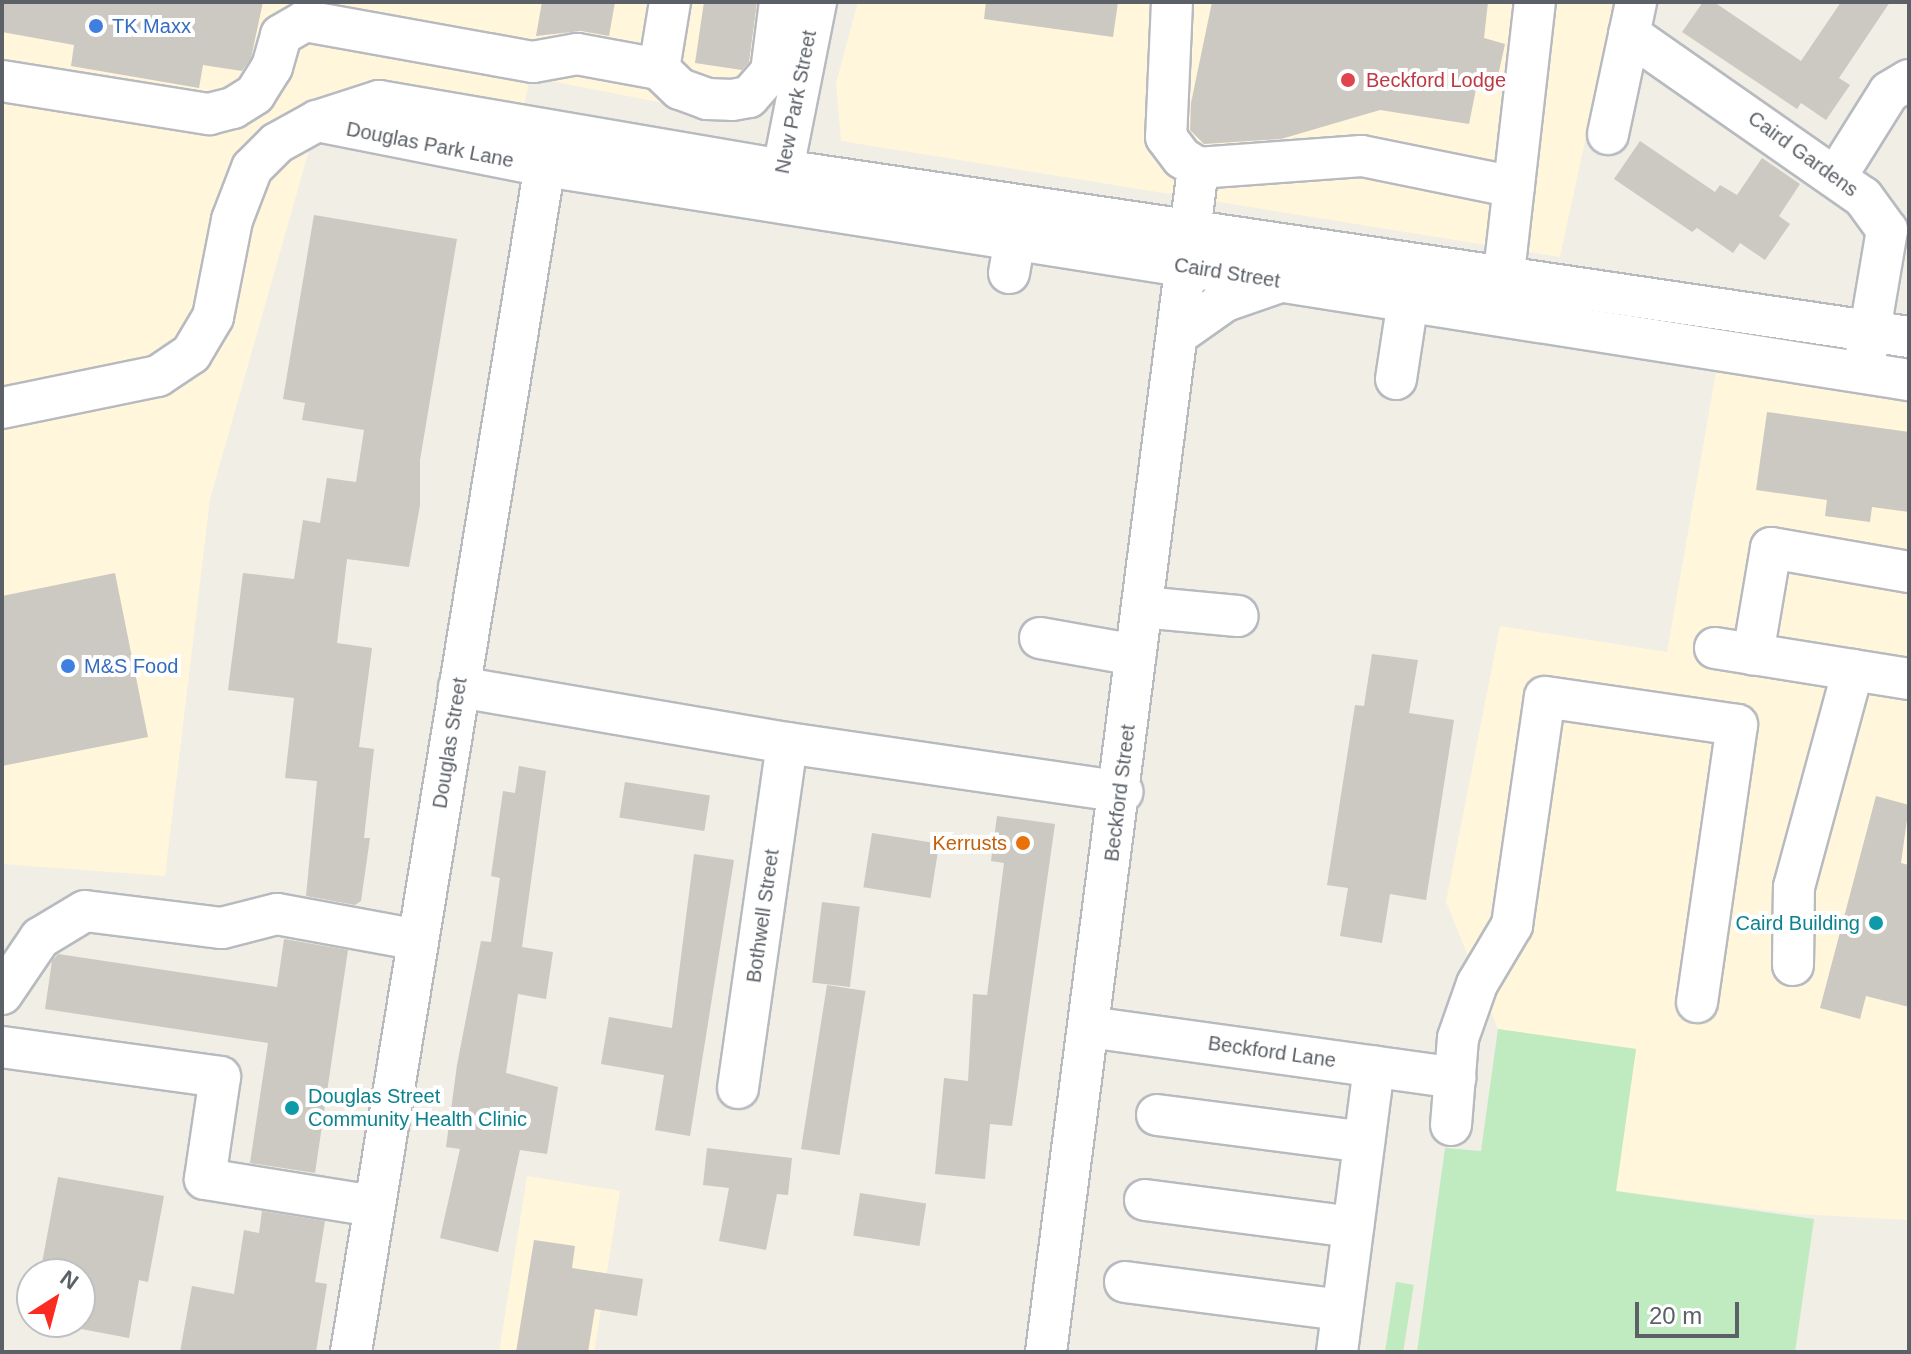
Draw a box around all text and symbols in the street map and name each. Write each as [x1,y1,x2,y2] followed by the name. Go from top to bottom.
[112,14,191,38] place label: TK Maxx
[87,17,105,35] marker: TK Maxx
[770,28,822,176] street label: New Park Street
[1366,68,1506,92] place label: Beckford Lodge
[1337,69,1359,91] marker: Beckford Lodge
[1743,106,1863,202] street label: Caird Gardens
[344,117,516,173] street label: Douglas Park Lane
[1172,253,1282,293] street label: Caird Street
[84,654,178,678] place label: M&S Food
[59,657,77,675] marker: M&S Food
[428,676,472,810] street label: Douglas Street
[1100,723,1140,863] street label: Beckford Street
[933,831,1007,855] place label: Kerrusts
[1014,834,1032,852] marker: Kerrusts
[742,848,784,984] street label: Bothwell Street
[1735,911,1860,935] place label: Caird Building
[1867,914,1885,932] marker: Caird Building
[1206,1031,1338,1073] street label: Beckford Lane
[308,1084,527,1131] place label: Douglas Street Community Health Clinic
[283,1099,301,1117] marker: Douglas Street Community Health Clinic
[16,1258,96,1338] north arrow
[55,1265,83,1295] text: N
[1639,1286,1743,1336] scale bar
[1649,1302,1702,1329] text: 20 m

